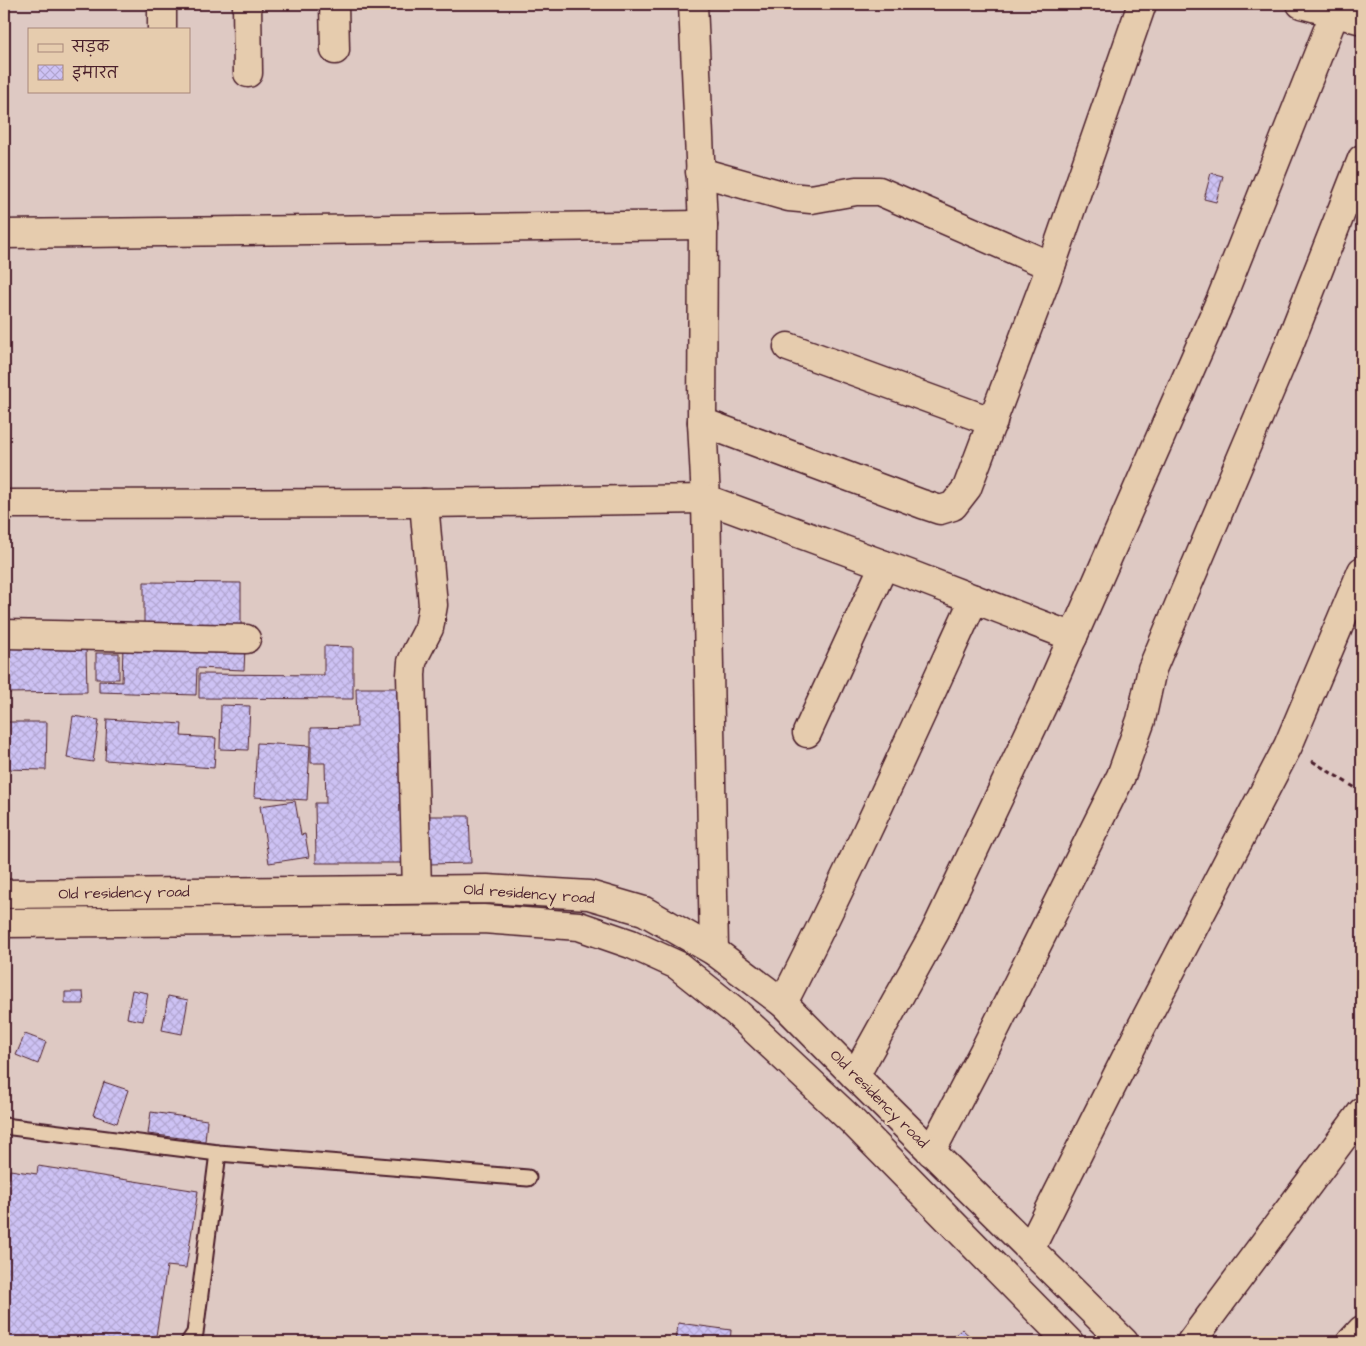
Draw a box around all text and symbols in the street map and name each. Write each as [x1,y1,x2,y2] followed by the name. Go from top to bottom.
[28,28,190,92] legend
[71,37,110,58] text: सड़क
[72,63,119,84] text: इमारत
[463,879,596,910] street label: Old residency road
[58,881,190,906] street label: Old residency road
[824,1045,933,1154] street label: Old residency road

